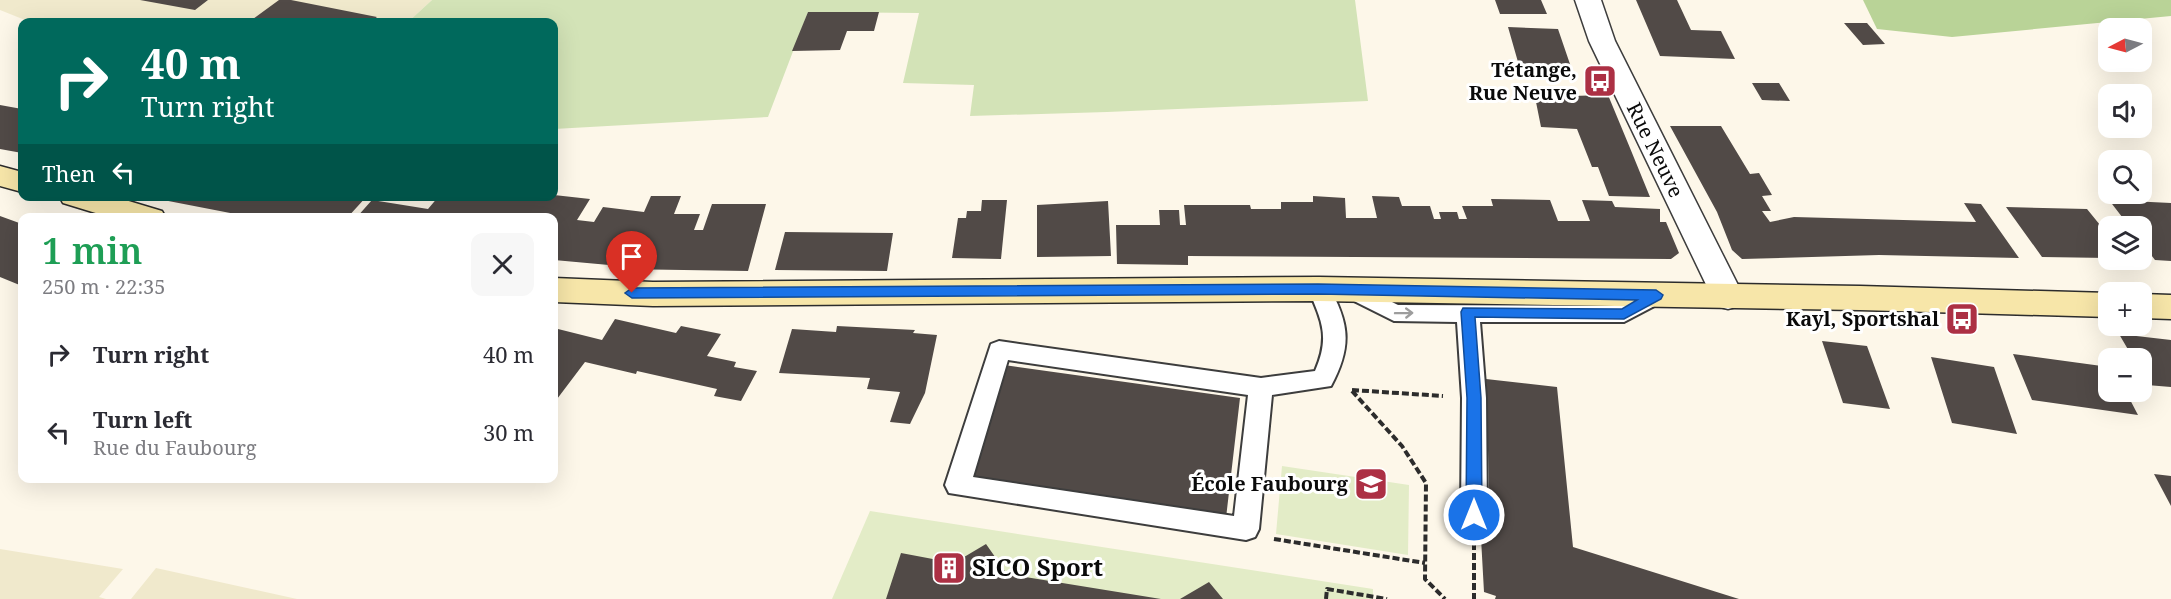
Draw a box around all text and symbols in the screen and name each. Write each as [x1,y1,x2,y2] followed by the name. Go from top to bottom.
[2098,18,2152,72] north arrow
[2098,18,2152,402] map controls
[141,34,241,91] text: 40 m
[42,42,120,120] icon: right
[1469,56,1577,106] place label: Tétange, Rue Neuve
[1582,63,1618,99] bus stop icon: Tétange, Rue Neuve
[2098,84,2152,138] button: sound
[141,88,274,125] text: Turn right
[1621,98,1690,202] street label: Rue Neuve
[2098,150,2152,204] button: search
[107,156,140,189] icon: left
[42,158,95,188] text: Then
[2098,216,2152,270] button: layers
[42,226,143,275] text: 1 min
[606,231,657,293] pin
[471,233,534,296] button: close
[615,240,648,273] icon: arrive
[42,273,165,300] text: 250 m · 22:35
[2098,282,2152,336] button: +
[1944,301,1980,337] bus stop icon: Kayl, Sportshal
[1786,305,1939,332] place label: Kayl, Sportshal
[1394,307,1414,318] one-way arrow
[42,338,75,371] icon: right
[93,339,209,369] text: Turn right
[483,339,534,369] text: 40 m
[2098,348,2152,402] button: −
[93,404,192,434] text: Turn left
[42,416,75,449] icon: left
[483,417,534,447] text: 30 m
[93,434,257,461] text: Rue du Faubourg
[1353,466,1389,502] school or university icon: École Faubourg
[1191,470,1349,497] place label: École Faubourg
[1442,483,1506,547] position arrow
[931,550,967,586] building icon: SICO Sport
[972,550,1103,583] place label: SICO Sport

